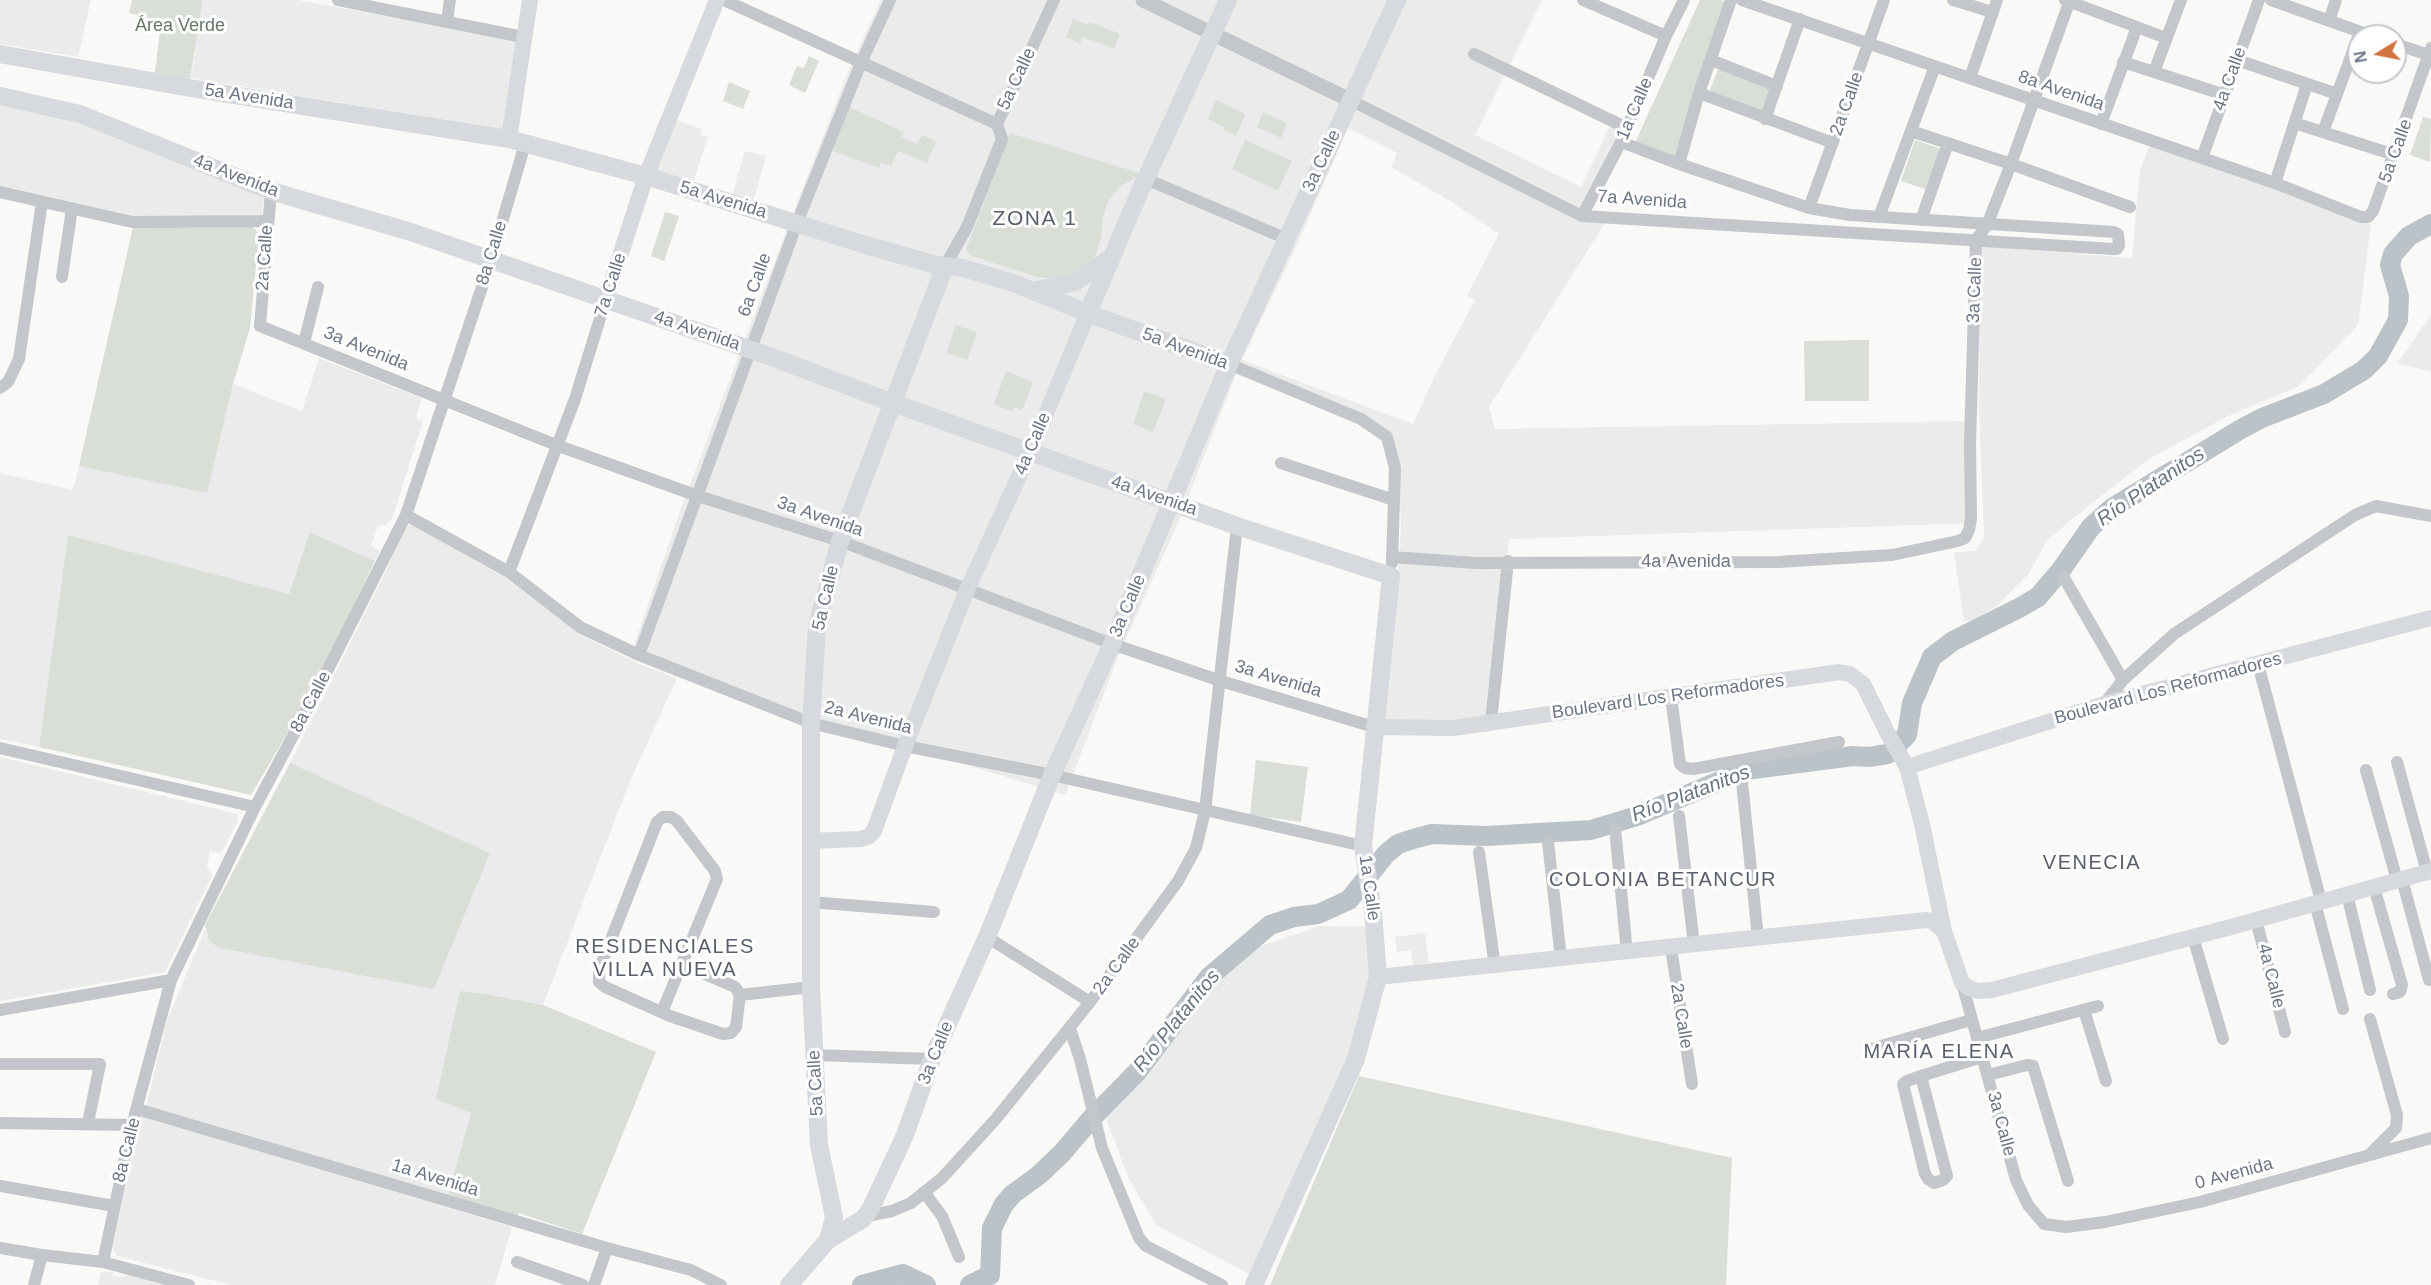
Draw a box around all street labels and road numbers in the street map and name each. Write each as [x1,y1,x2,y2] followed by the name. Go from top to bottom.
[2209,44,2251,114] street label: 4a Calle
[993,45,1041,113] street label: 5a Calle
[2015,66,2107,116] street label: 8a Avenida
[1826,69,1868,139] street label: 2a Calle
[1612,74,1658,144] street label: 1a Calle
[203,79,295,115] street label: 5a Avenida
[2375,116,2417,186] street label: 5a Calle
[1298,127,1346,195] street label: 3a Calle
[190,150,282,202] street label: 4a Avenida
[677,177,769,223] street label: 5a Avenida
[1596,186,1688,214] street label: 7a Avenida
[472,218,512,288] street label: 8a Calle
[252,224,278,292] street label: 2a Calle
[591,250,631,320] street label: 7a Calle
[734,250,776,320] street label: 6a Calle
[1963,257,1987,323] street label: 3a Calle
[651,306,743,356] street label: 4a Avenida
[320,322,412,376] street label: 3a Avenida
[1139,324,1231,374] street label: 5a Avenida
[1010,409,1056,479] street label: 4a Calle
[1108,471,1200,521] street label: 4a Avenida
[774,492,866,542] street label: 3a Avenida
[1641,551,1731,573] street label: 4a Avenida
[808,563,844,633] street label: 5a Calle
[1105,571,1151,641] street label: 3a Calle
[2052,648,2284,730] street label: Boulevard Los Reformadores
[1232,656,1324,702] street label: 3a Avenida
[286,668,336,736] street label: 8a Calle
[1551,670,1785,724] street label: Boulevard Los Reformadores
[822,697,914,739] street label: 2a Avenida
[1354,854,1384,922] street label: 1a Calle
[1089,933,1145,999] street label: 2a Calle
[2253,941,2289,1011] street label: 4a Calle
[1665,982,1697,1050] street label: 2a Calle
[914,1018,958,1088] street label: 3a Calle
[803,1049,829,1117] street label: 5a Calle
[1982,1089,2020,1159] street label: 3a Calle
[109,1115,145,1185] street label: 8a Calle
[2193,1153,2275,1195] street label: 0 Avenida
[389,1155,481,1201] street label: 1a Avenida

